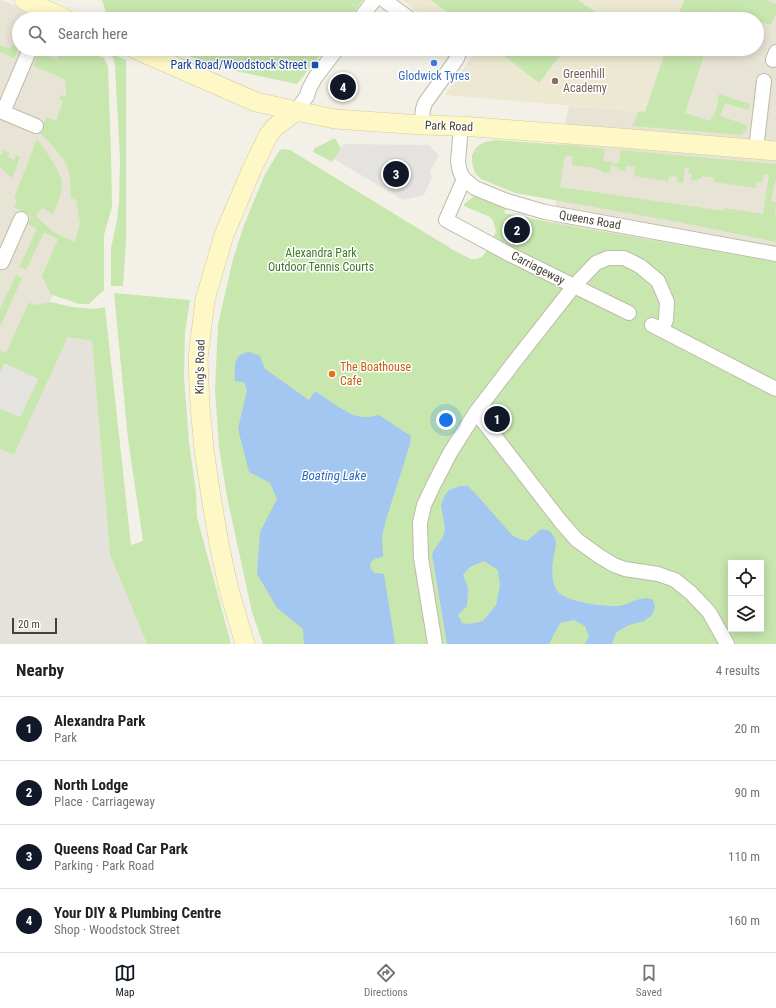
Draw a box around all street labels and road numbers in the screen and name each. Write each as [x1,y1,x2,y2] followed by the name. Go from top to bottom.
[425,118,473,134] street label: Park Road
[558,208,622,232] street label: Queens Road
[509,249,567,287] street label: Carriageway
[193,339,207,395] street label: King's Road

